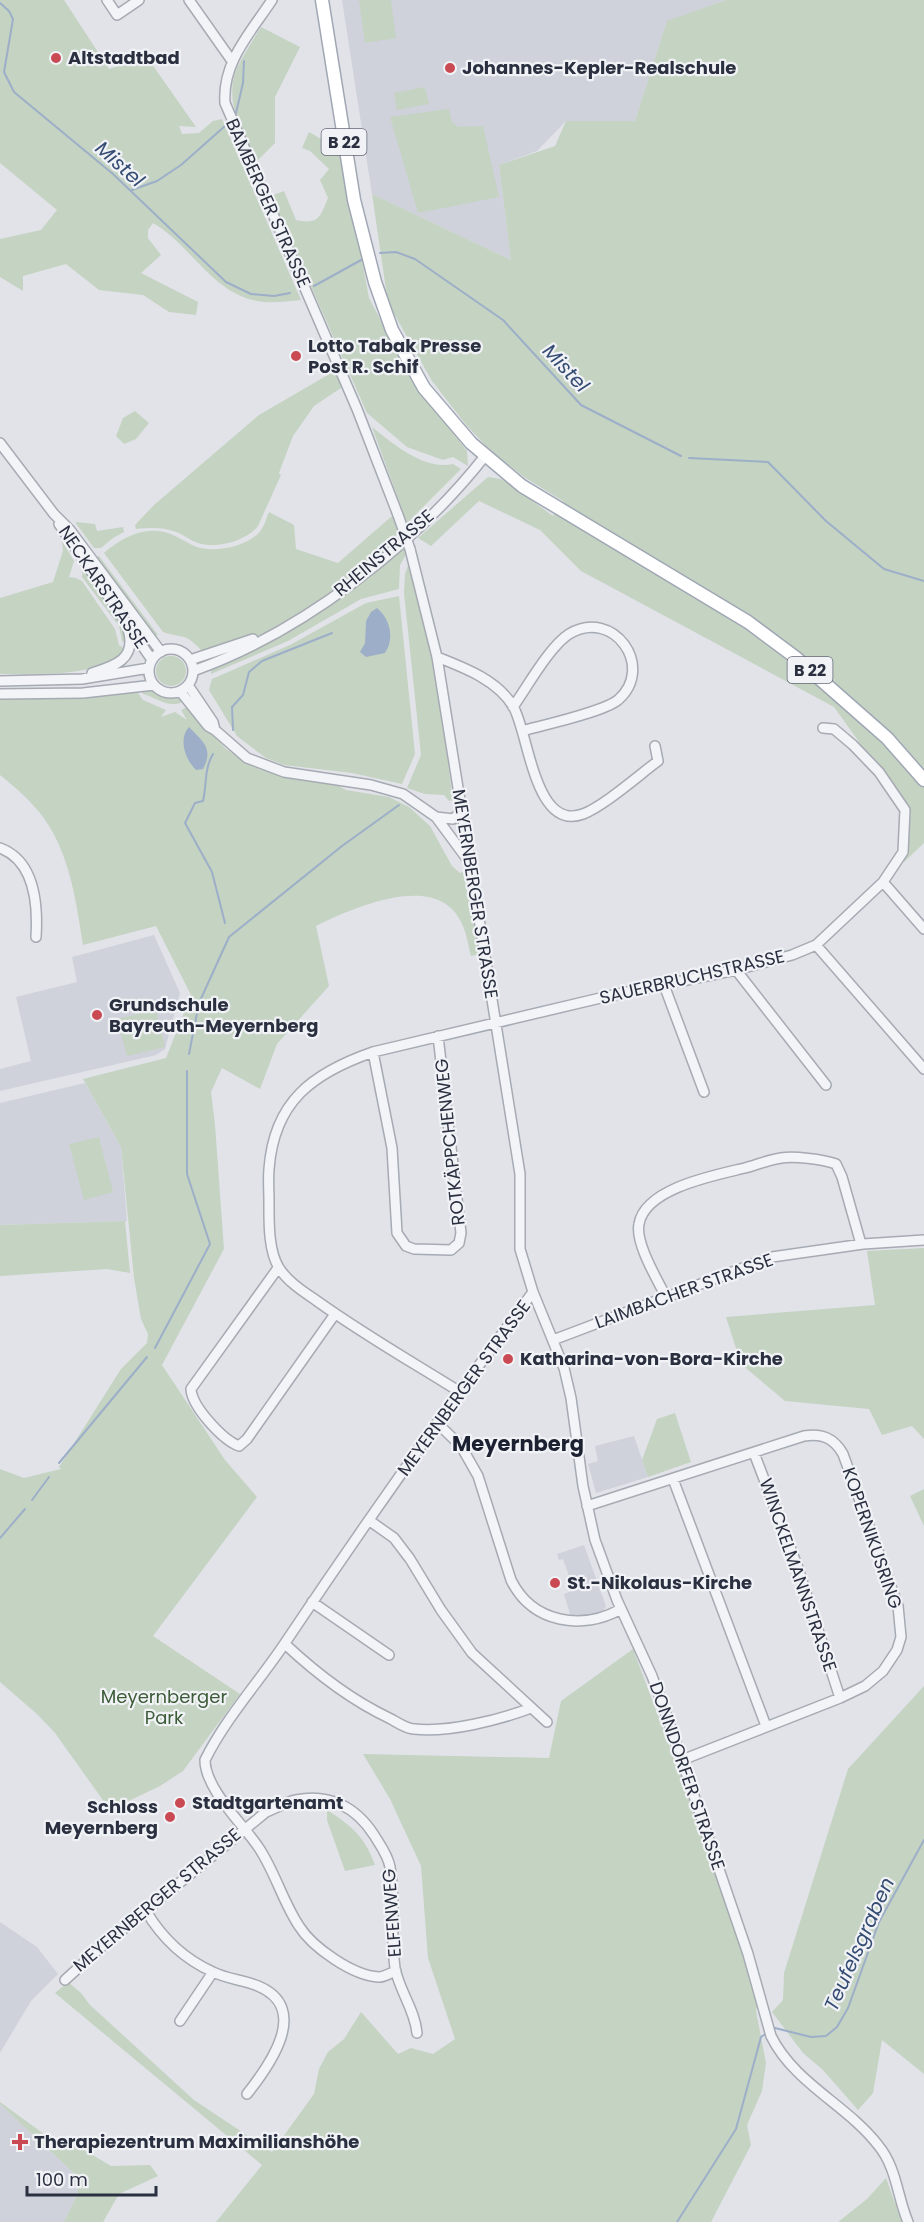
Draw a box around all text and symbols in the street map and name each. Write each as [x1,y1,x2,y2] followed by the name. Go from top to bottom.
[68,45,180,70] place label: Altstadtbad
[49,51,63,65] marker: Altstadtbad
[462,55,736,80] place label: Johannes-Kepler-Realschule
[443,61,457,75] marker: Johannes-Kepler-Realschule
[220,114,317,291] street label: BAMBERGER STRASSE
[322,129,366,155] road number: B 22
[89,134,151,194] water label: Mistel
[308,333,481,379] place label: Lotto Tabak Presse Post R. Schif
[536,338,596,399] water label: Mistel
[289,349,303,363] marker: Lotto Tabak Presse Post R. Schif
[328,503,439,602] street label: RHEINSTRASSE
[53,520,154,653] street label: NECKARSTRASSE
[788,657,832,683] road number: B 22
[447,787,504,1001] street label: MEYERNBERGER STRASSE
[597,943,787,1010] street label: SAUERBRUCHSTRASSE
[109,992,318,1038] place label: Grundschule Bayreuth-Meyernberg
[90,1008,104,1022] marker: Grundschule Bayreuth-Meyernberg
[428,1057,471,1227] street label: ROTKÄPPCHENWEG
[591,1247,776,1334] street label: LAIMBACHER STRASSE
[391,1295,536,1481] street label: MEYERNBERGER STRASSE
[520,1346,783,1371] place label: Katharina-von-Bora-Kirche
[501,1352,515,1366] marker: Katharina-von-Bora-Kirche
[452,1429,584,1458] district label: Meyernberg
[837,1464,908,1612] street label: KOPERNIKUSRING
[754,1475,843,1675] street label: WINCKELMANNSTRASSE
[567,1570,752,1595] place label: St.-Nikolaus-Kirche
[548,1576,562,1590] marker: St.-Nikolaus-Kirche
[643,1678,731,1873] street label: DONNDORFER STRASSE
[101,1684,227,1730] park label: Meyernberger Park
[192,1790,343,1815] place label: Stadtgartenamt
[45,1794,158,1840] place label: Schloss Meyernberg
[173,1796,187,1810] marker: Stadtgartenamt
[163,1810,177,1824] marker: Schloss Meyernberg
[67,1822,246,1977] street label: MEYERNBERGER STRASSE
[376,1868,407,1958] street label: ELFENWEG
[817,1873,901,2015] water label: Teufelsgraben
[34,2129,359,2154] place label: Therapiezentrum Maximilianshöhe
[11,2133,29,2151] marker: Therapiezentrum Maximilianshöhe
[27,2159,156,2197] scale bar
[36,2167,88,2192] text: 100 m

